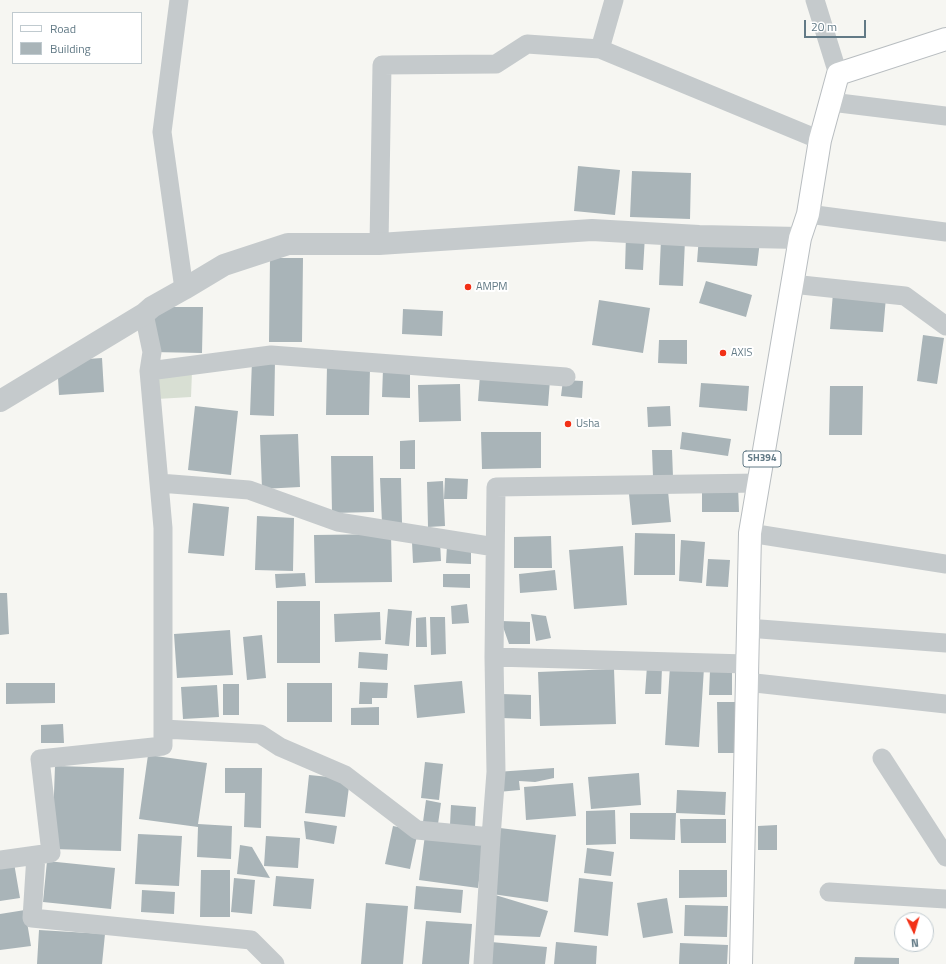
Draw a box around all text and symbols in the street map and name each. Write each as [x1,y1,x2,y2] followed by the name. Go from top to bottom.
[12,12,142,64] legend
[806,12,868,38] scale bar
[811,17,837,36] text: 20 m
[50,19,76,38] text: Road
[50,39,91,58] text: Building
[476,280,508,294] place label: AMPM
[463,282,473,292] marker: AMPM
[731,346,752,360] place label: AXIS
[718,348,728,358] marker: AXIS
[576,417,600,431] place label: Usha
[563,419,573,429] marker: Usha
[743,451,781,467] road number: SH394
[894,912,934,952] north arrow
[910,935,919,951] text: N

